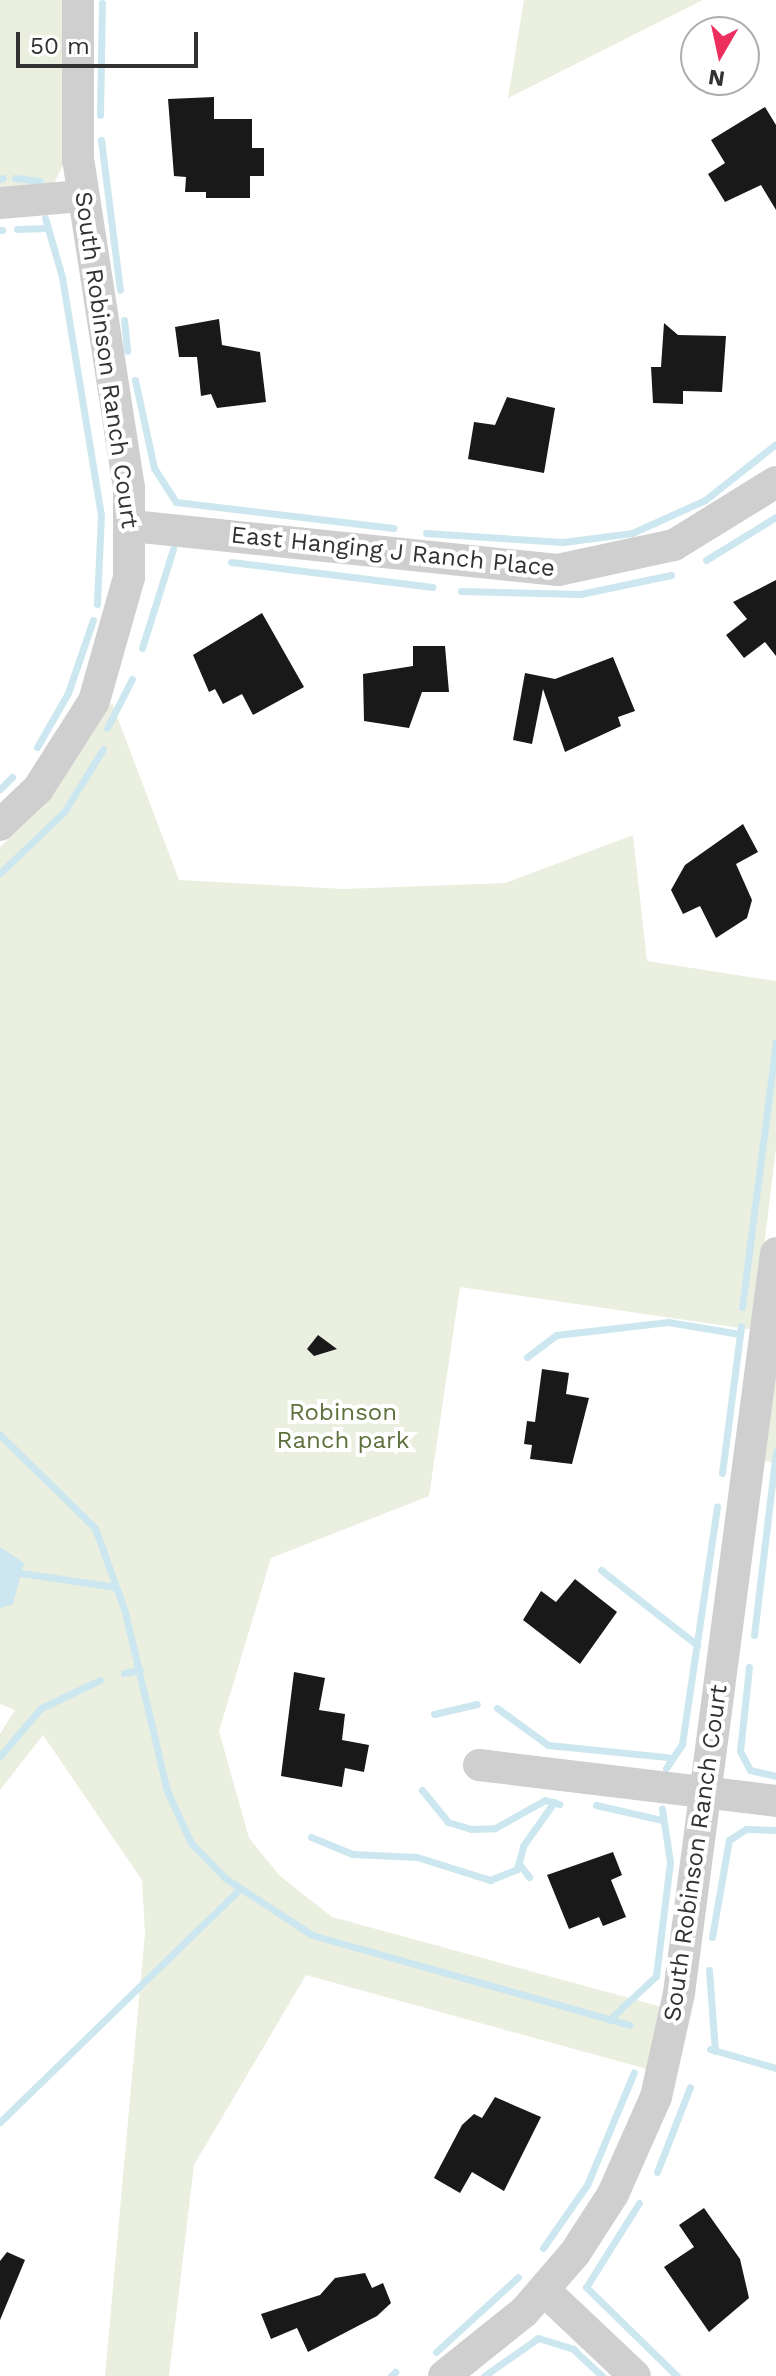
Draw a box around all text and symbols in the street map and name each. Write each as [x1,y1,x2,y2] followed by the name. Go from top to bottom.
[20,16,202,66] scale bar
[680,16,760,96] north arrow
[30,32,90,60] text: 50 m
[706,65,726,92] text: N
[68,190,144,530] street label: South Robinson Ranch Court
[229,521,557,583] street label: East Hanging J Ranch Place
[277,1399,409,1455] park label: Robinson Ranch park
[658,1683,734,2023] street label: South Robinson Ranch Court

